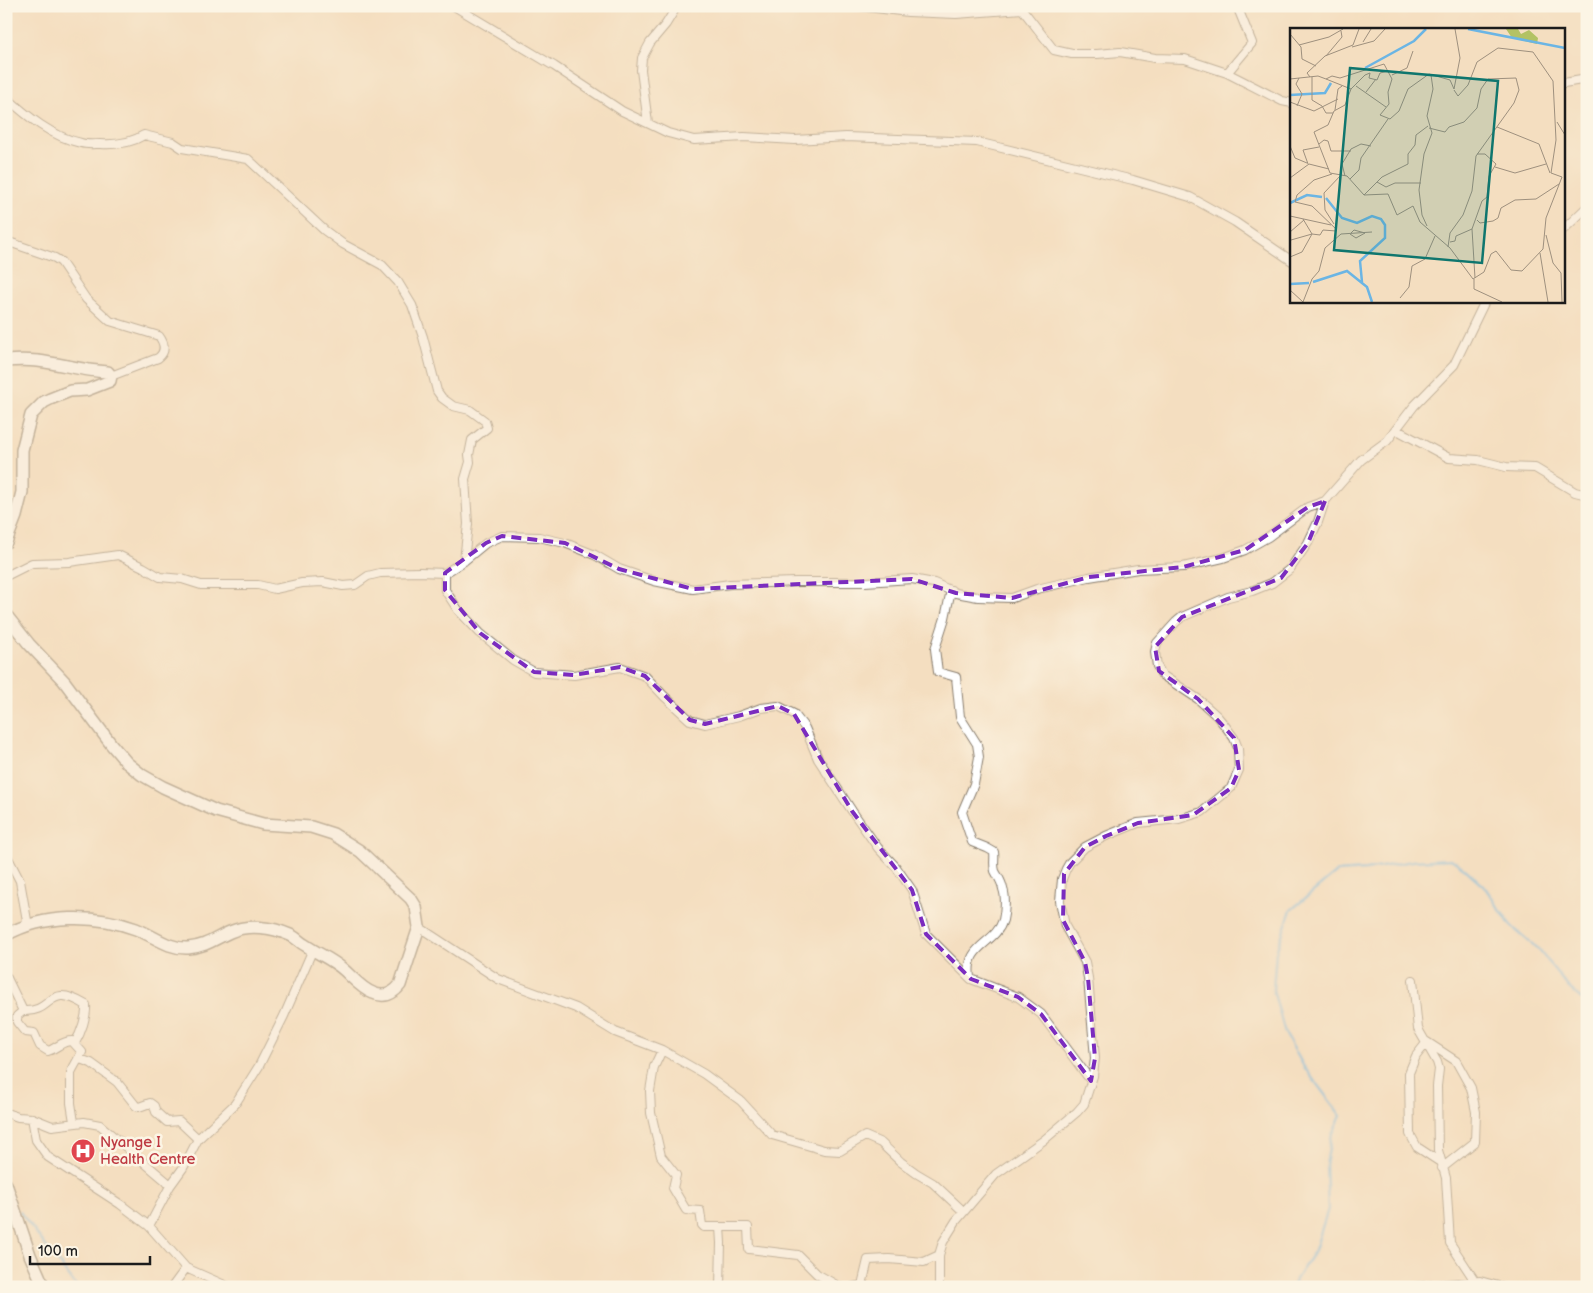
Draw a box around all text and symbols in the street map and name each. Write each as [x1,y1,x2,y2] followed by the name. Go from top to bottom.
[1290,28,1566,302] inset map
[100,1133,195,1169] place label: Nyange I Health Centre
[70,1138,96,1164] hospital icon: Nyange I Health Centre
[30,1233,150,1265] scale bar
[38,1242,78,1261] text: 100 m

